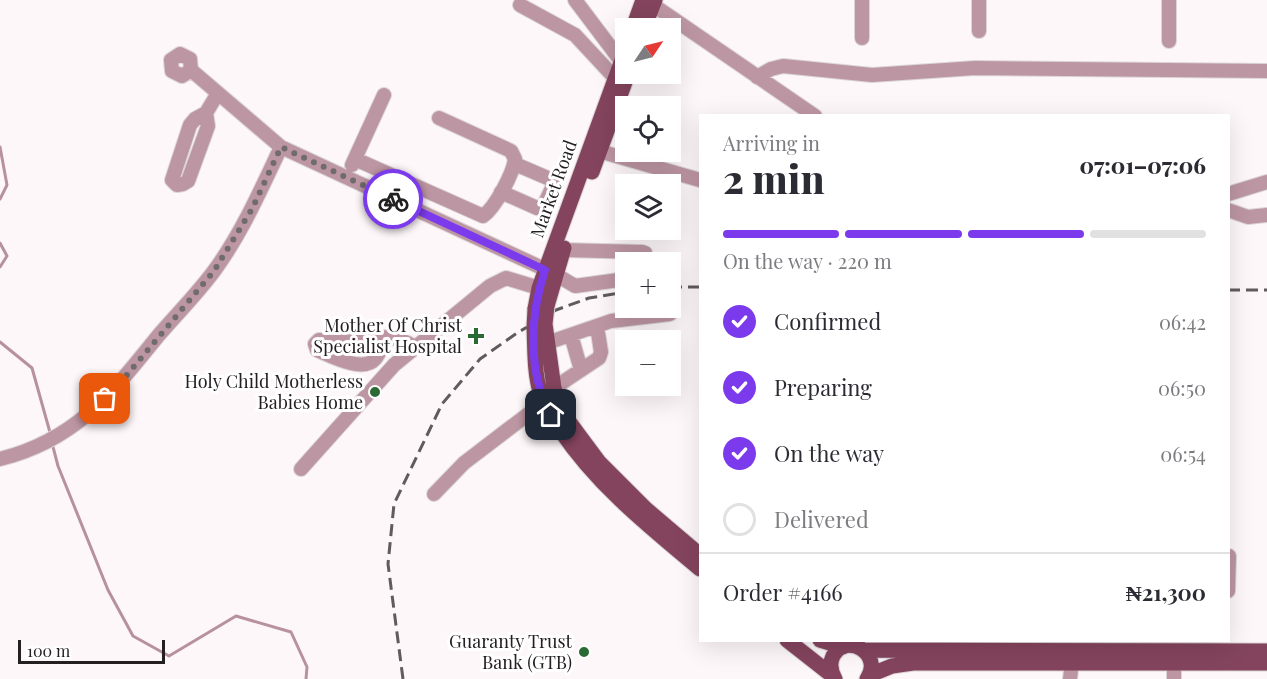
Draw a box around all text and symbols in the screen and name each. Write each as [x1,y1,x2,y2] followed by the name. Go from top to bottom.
[615,18,681,84] north arrow
[615,18,681,396] map controls
[615,96,681,162] button: locate
[723,129,820,156] text: Arriving in
[524,136,582,241] street label: Market Road
[1079,150,1206,180] text: 07:01–07:06
[723,152,825,204] text: 2 min
[363,169,423,229] courier
[615,174,681,240] button: layers
[377,183,410,216] icon: bike
[723,247,892,274] text: On the way · 220 m
[615,252,681,318] button: +
[723,305,756,338] icon: check
[774,306,881,336] text: Confirmed
[1159,308,1206,335] text: 06:42
[313,313,463,358] place label: Mother Of Christ Specialist Hospital
[467,327,485,345] marker: Mother Of Christ Specialist Hospital
[615,330,681,396] button: −
[185,369,363,414] place label: Holy Child Motherless Babies Home
[723,371,756,404] icon: check
[774,372,872,402] text: Preparing
[79,373,130,424] pin
[1158,374,1206,401] text: 06:50
[88,382,121,415] icon: bag
[368,385,382,399] marker: Holy Child Motherless Babies Home
[525,389,576,440] pin
[534,398,567,431] icon: home
[723,437,756,470] icon: check
[774,438,884,468] text: On the way
[1160,440,1206,467] text: 06:54
[774,504,869,534] text: Delivered
[723,577,843,607] text: Order #4166
[1126,577,1206,607] text: ₦21,300
[449,629,573,674] place label: Guaranty Trust Bank (GTB)
[18,637,165,664] scale bar
[27,640,70,661] text: 100 m
[577,645,591,659] marker: Guaranty Trust Bank (GTB)

